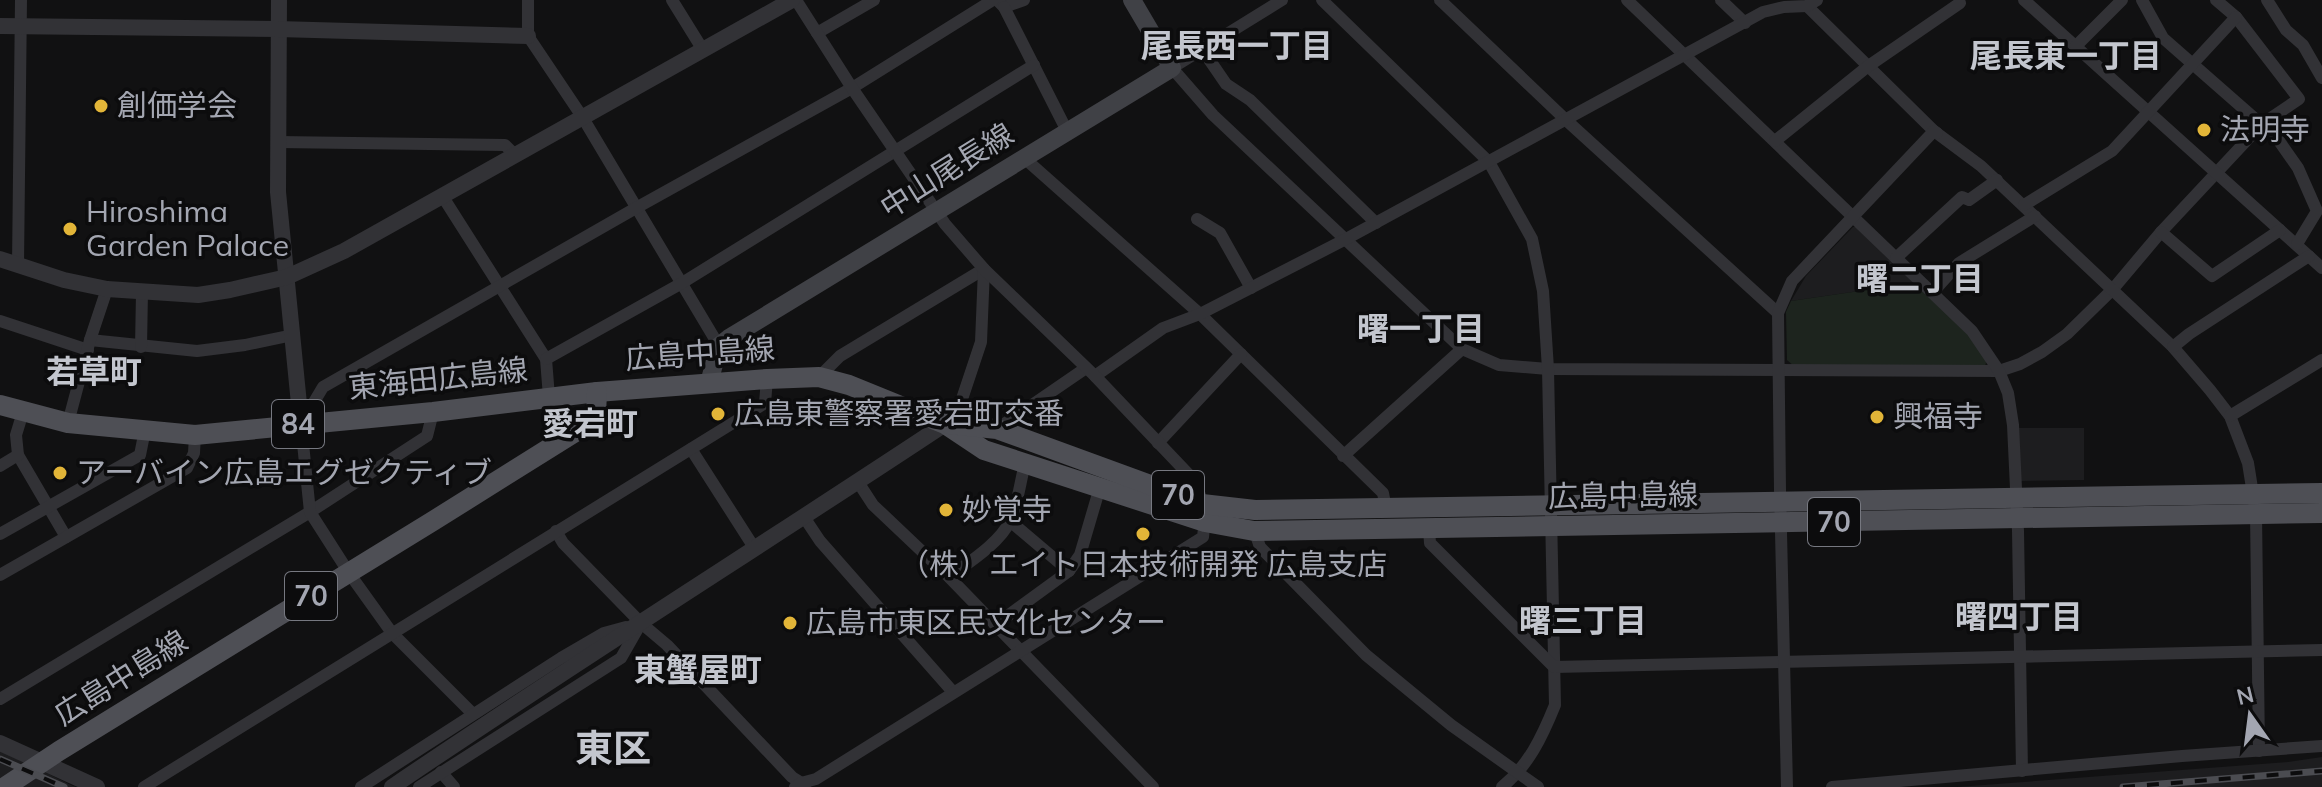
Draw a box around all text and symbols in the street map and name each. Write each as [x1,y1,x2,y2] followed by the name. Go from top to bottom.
[1141,25,1333,65] district label: 尾長西一丁目
[1970,35,2162,75] district label: 尾長東一丁目
[117,86,237,124] place label: 創価学会
[92,97,110,115] marker: 創価学会
[2220,110,2310,148] place label: 法明寺
[873,114,1020,226] street label: 中山尾長線
[2195,121,2213,139] marker: 法明寺
[86,192,289,264] place label: Hiroshima Garden Palace
[61,220,79,238] marker: Hiroshima Garden Palace
[1856,258,1984,298] district label: 曙二丁目
[1357,308,1485,348] district label: 曙一丁目
[624,329,776,377] street label: 広島中島線
[346,350,529,406] street label: 東海田広島線
[46,351,142,391] district label: 若草町
[734,394,1064,432] place label: 広島東警察署愛宕町交番
[1893,397,1983,435] place label: 興福寺
[272,400,324,448] road number: 84
[542,403,638,443] district label: 愛宕町
[709,405,727,423] marker: 広島東警察署愛宕町交番
[1868,408,1886,426] marker: 興福寺
[76,453,492,491] place label: アーバイン広島エグゼクティブ
[51,464,69,482] marker: アーバイン広島エグゼクティブ
[1152,471,1204,519] road number: 70
[1548,475,1698,515] street label: 広島中島線
[962,490,1052,528] place label: 妙覚寺
[1808,498,1860,546] road number: 70
[937,501,955,519] marker: 妙覚寺
[1134,525,1152,543] marker: （株）エイト日本技術開発 広島支店
[899,545,1387,583] place label: （株）エイト日本技術開発 広島支店
[285,572,337,620] road number: 70
[1955,596,2083,636] district label: 曙四丁目
[1519,600,1647,640] district label: 曙三丁目
[806,603,1166,641] place label: 広島市東区民文化センター
[781,614,799,632] marker: 広島市東区民文化センター
[47,621,194,733] street label: 広島中島線
[634,649,762,689] district label: 東蟹屋町
[2210,675,2290,755] north arrow
[2234,680,2257,711] text: N
[575,724,651,772] district label: 東区

